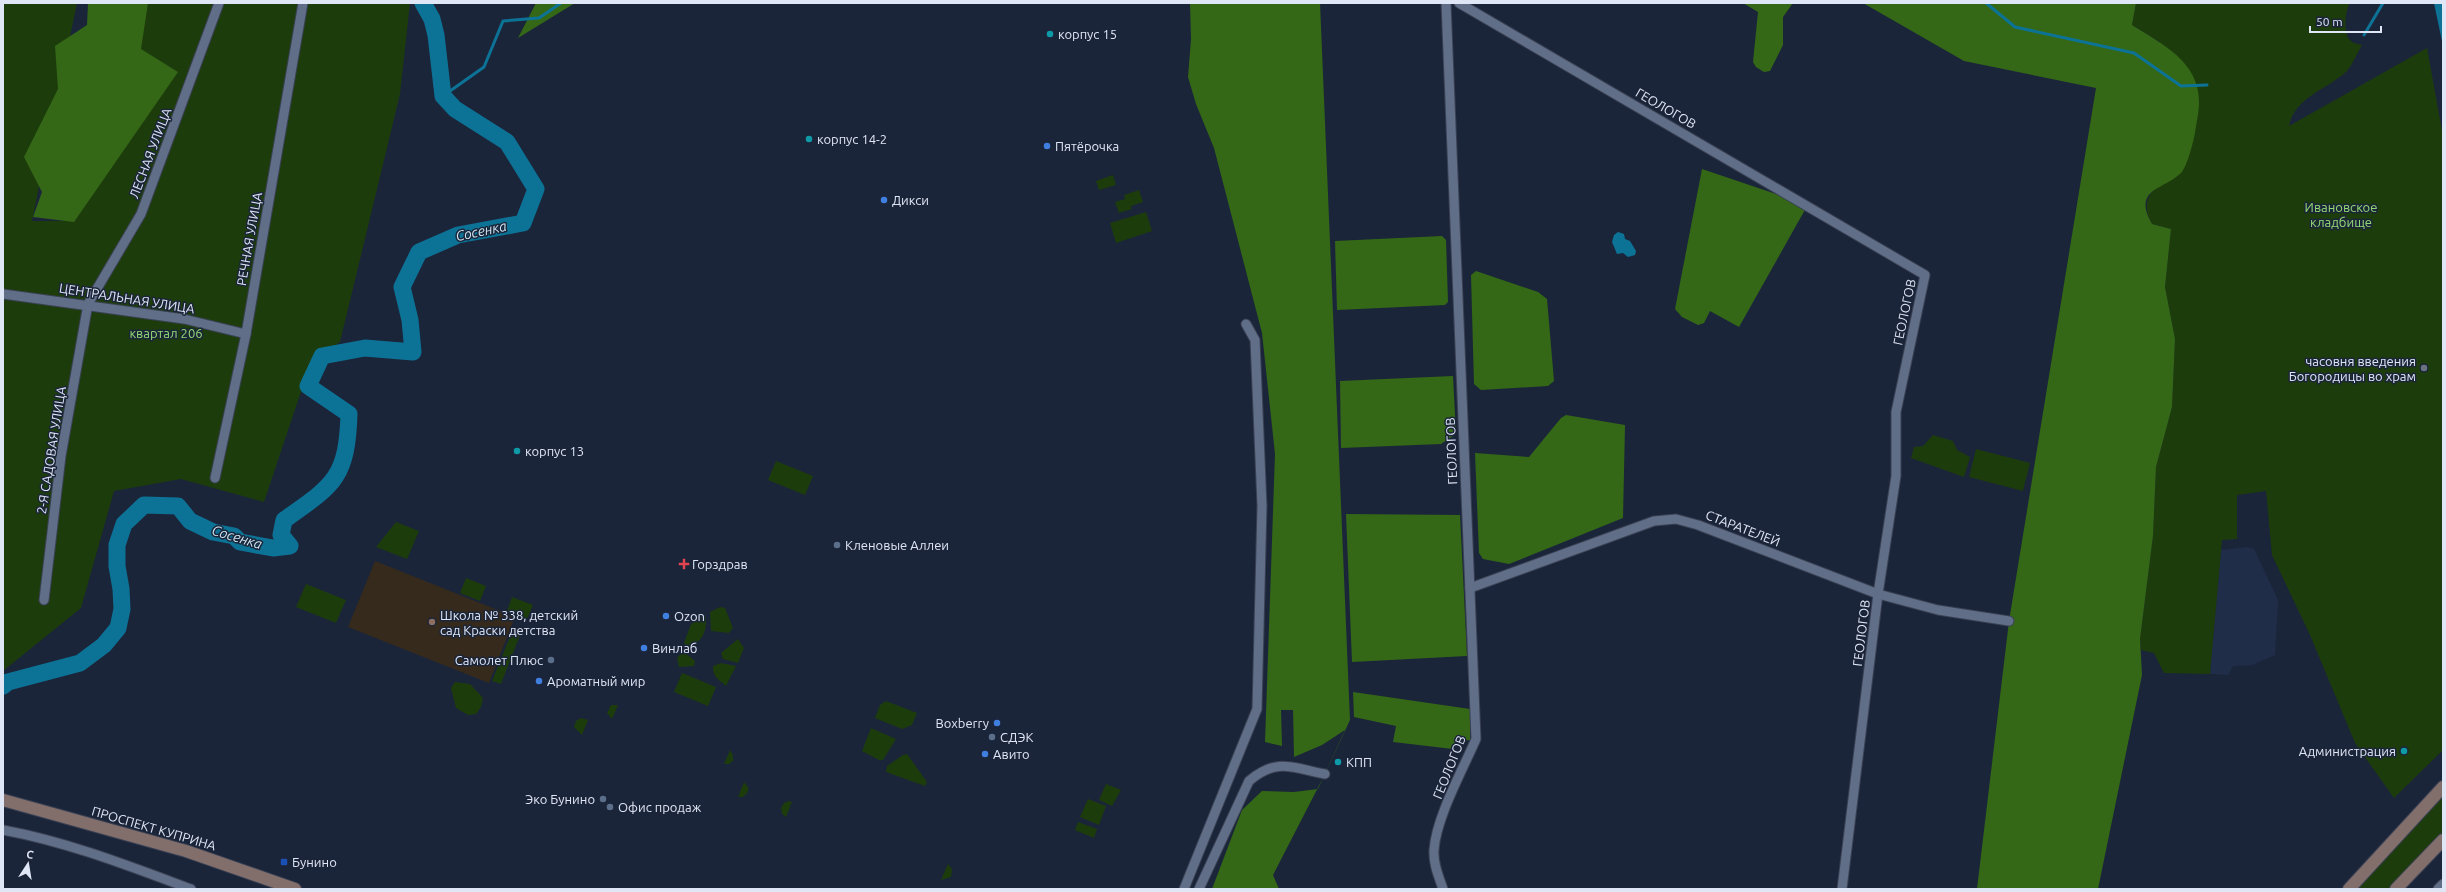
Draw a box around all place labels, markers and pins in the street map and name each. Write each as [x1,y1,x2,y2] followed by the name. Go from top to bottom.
[1058,27,1117,41] place label: корпус 15
[1045,29,1055,39] marker: корпус 15
[817,132,887,146] place label: корпус 14-2
[804,134,814,144] marker: корпус 14-2
[1055,139,1119,153] place label: Пятёрочка
[1042,141,1052,151] marker: Пятёрочка
[892,193,929,207] place label: Дикси
[879,195,889,205] marker: Дикси
[2289,354,2416,383] place label: часовня введения Богородицы во храм
[2419,363,2429,373] marker: часовня введения Богородицы во храм
[525,444,584,458] place label: корпус 13
[512,446,522,456] marker: корпус 13
[845,538,949,552] place label: Кленовые Аллеи
[832,540,842,550] marker: Кленовые Аллеи
[692,557,748,571] place label: Горздрав
[679,559,689,569] marker: Горздрав
[440,608,578,637] place label: Школа № 338, детский сад Краски детства
[674,609,705,623] place label: Ozon
[661,611,671,621] marker: Ozon
[427,617,437,627] marker: Школа № 338, детский сад Краски детства
[652,641,697,655] place label: Винлаб
[639,643,649,653] marker: Винлаб
[455,653,543,667] place label: Самолет Плюс
[546,655,556,665] marker: Самолет Плюс
[547,674,645,688] place label: Ароматный мир
[534,676,544,686] marker: Ароматный мир
[936,716,989,730] place label: Boxberry
[992,718,1002,728] marker: Boxberry
[1000,730,1033,744] place label: СДЭК
[987,732,997,742] marker: СДЭК
[2299,744,2396,758] place label: Администрация
[2399,746,2409,756] marker: Администрация
[993,747,1030,761] place label: Авито
[980,749,990,759] marker: Авито
[1346,755,1372,769] place label: КПП
[1333,757,1343,767] marker: КПП
[525,792,595,806] place label: Эко Бунино
[598,794,608,804] marker: Эко Бунино
[618,800,702,814] place label: Офис продаж
[605,802,615,812] marker: Офис продаж
[292,855,337,869] place label: Бунино
[279,857,289,867] marker: Бунино

